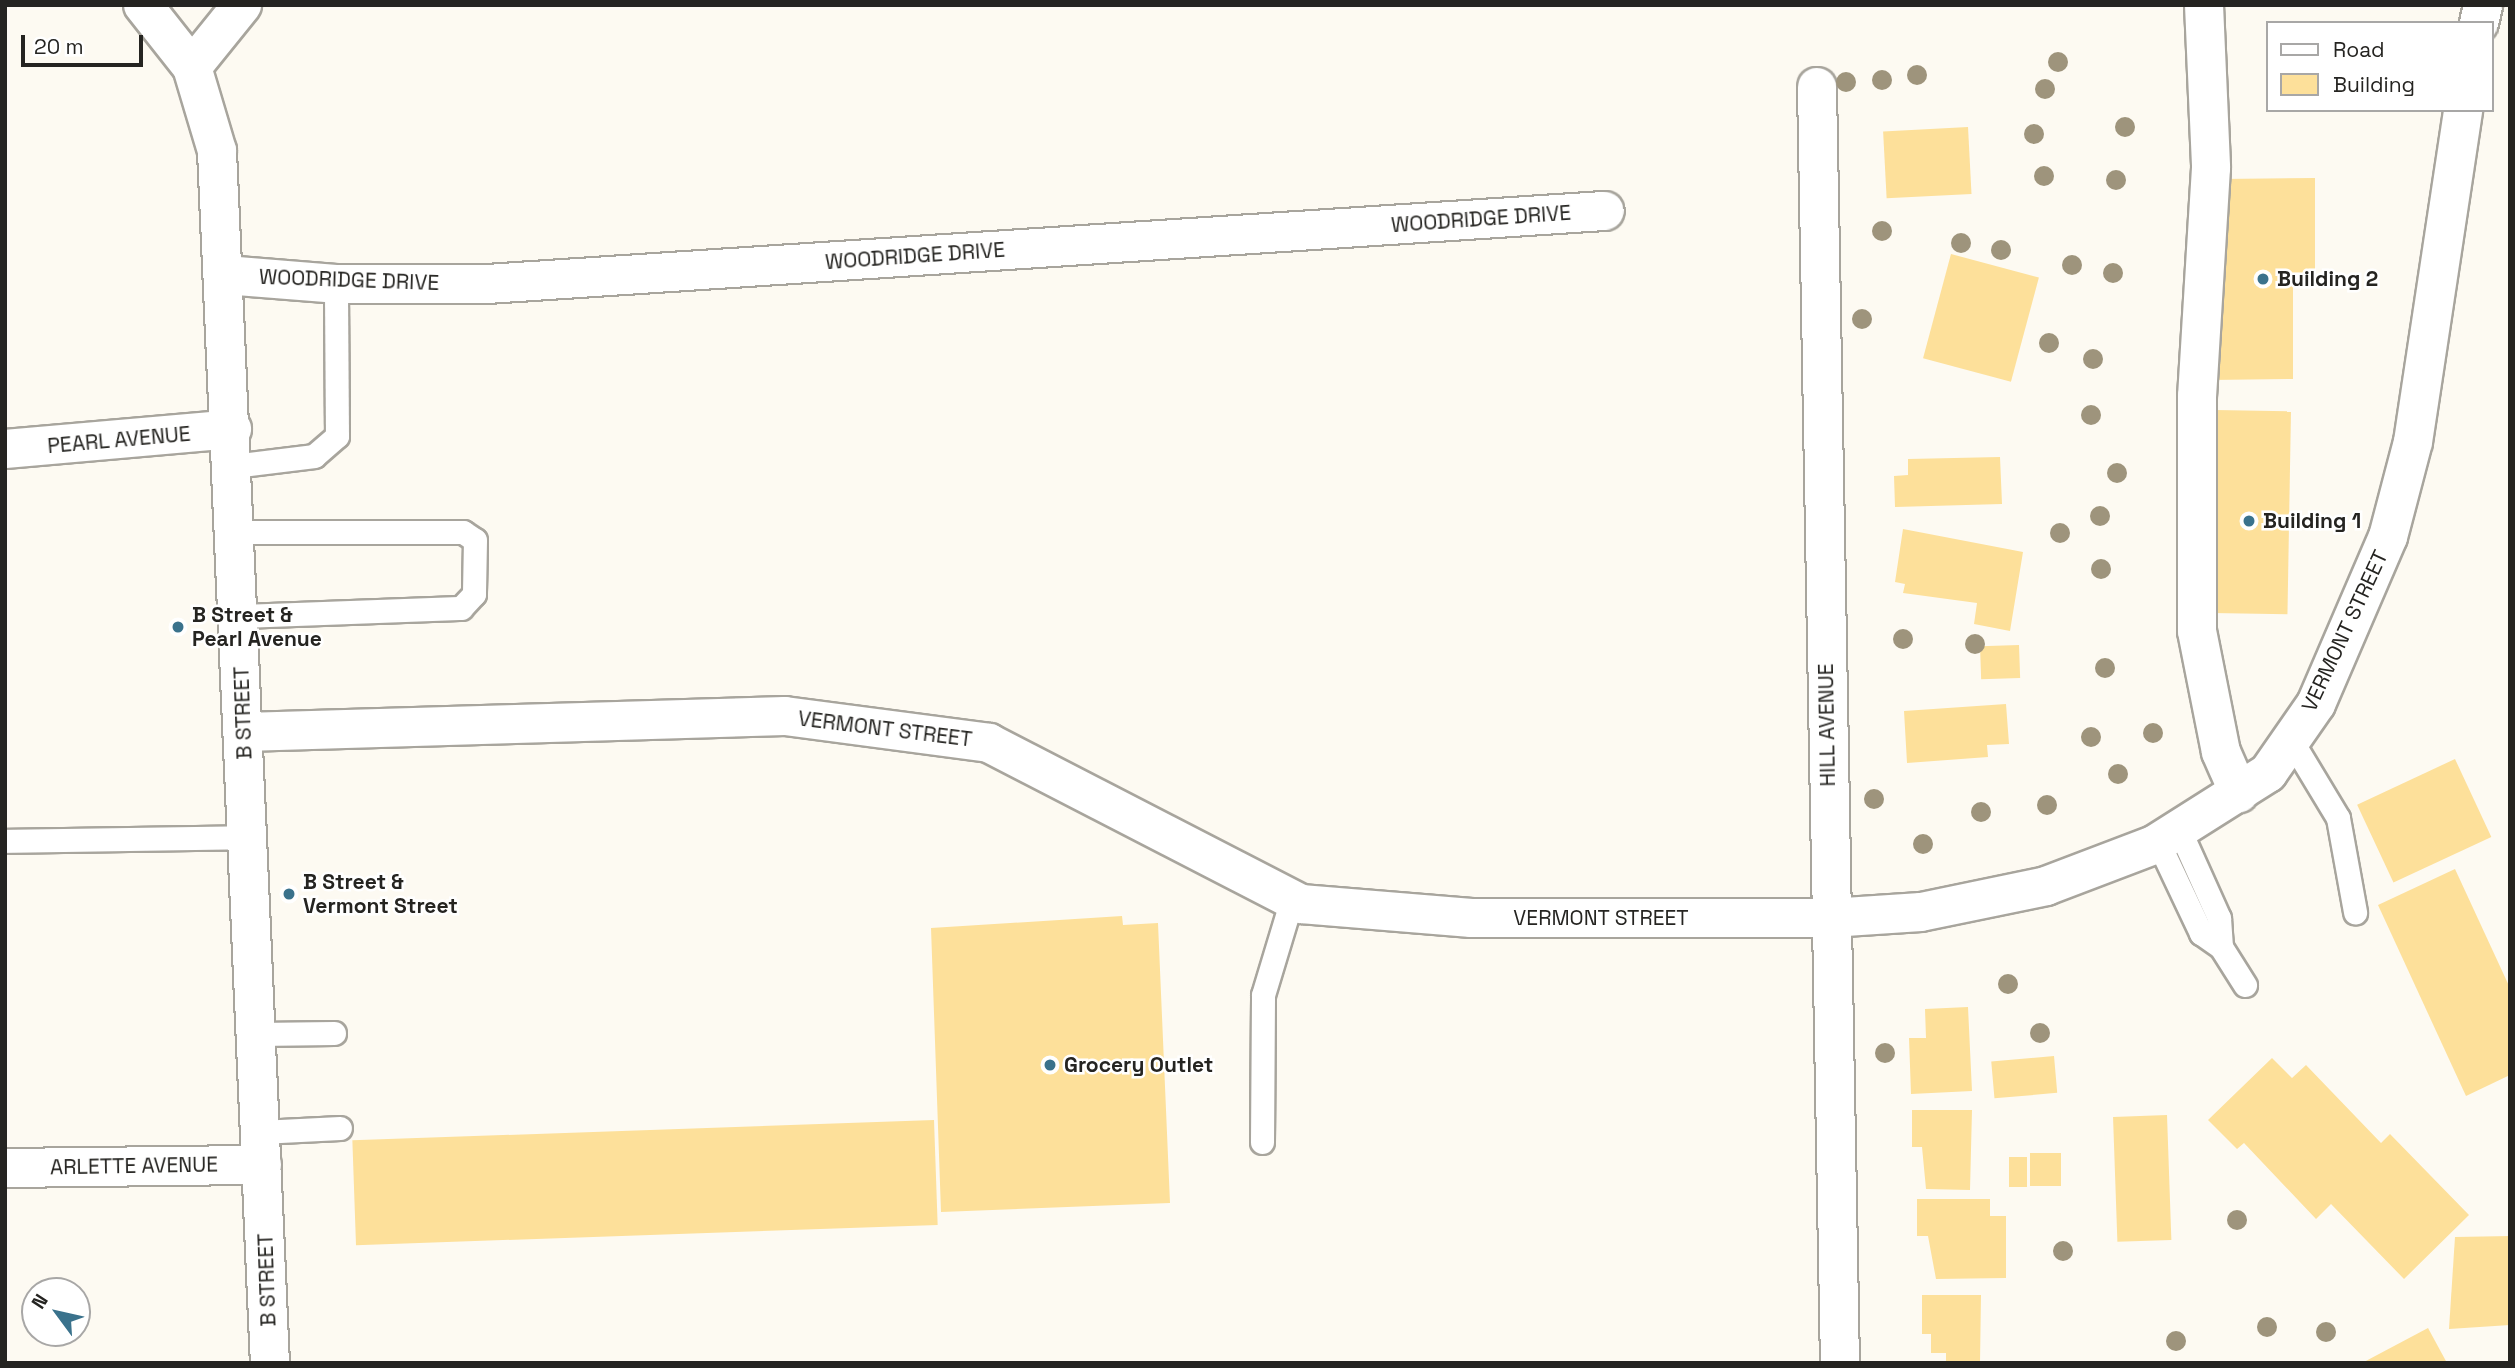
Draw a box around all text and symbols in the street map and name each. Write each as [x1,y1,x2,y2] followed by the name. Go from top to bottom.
[24,21,147,65] scale bar
[2266,21,2494,112] legend
[34,33,84,60] text: 20 m
[2333,36,2385,63] text: Road
[2333,71,2415,98] text: Building
[1390,200,1572,238] street label: WOODRIDGE DRIVE
[824,237,1006,275] street label: WOODRIDGE DRIVE
[259,264,439,296] street label: WOODRIDGE DRIVE
[2277,266,2378,292] place label: Building 2
[2255,271,2271,287] marker: Building 2
[46,421,192,459] street label: PEARL AVENUE
[2263,508,2361,534] place label: Building 1
[2241,513,2257,529] marker: Building 1
[2296,546,2394,716] street label: VERMONT STREET
[192,602,322,652] place label: B Street & Pearl Avenue
[170,619,186,635] marker: B Street & Pearl Avenue
[1813,663,1841,787] street label: HILL AVENUE
[229,666,257,760] street label: B STREET
[796,706,974,752] street label: VERMONT STREET
[303,869,458,919] place label: B Street & Vermont Street
[281,886,297,902] marker: B Street & Vermont Street
[1513,905,1689,931] street label: VERMONT STREET
[1064,1052,1213,1078] place label: Grocery Outlet
[1042,1057,1058,1073] marker: Grocery Outlet
[50,1152,218,1180] street label: ARLETTE AVENUE
[253,1233,281,1327] street label: B STREET
[21,1277,91,1347] north arrow
[26,1289,54,1314] text: N

